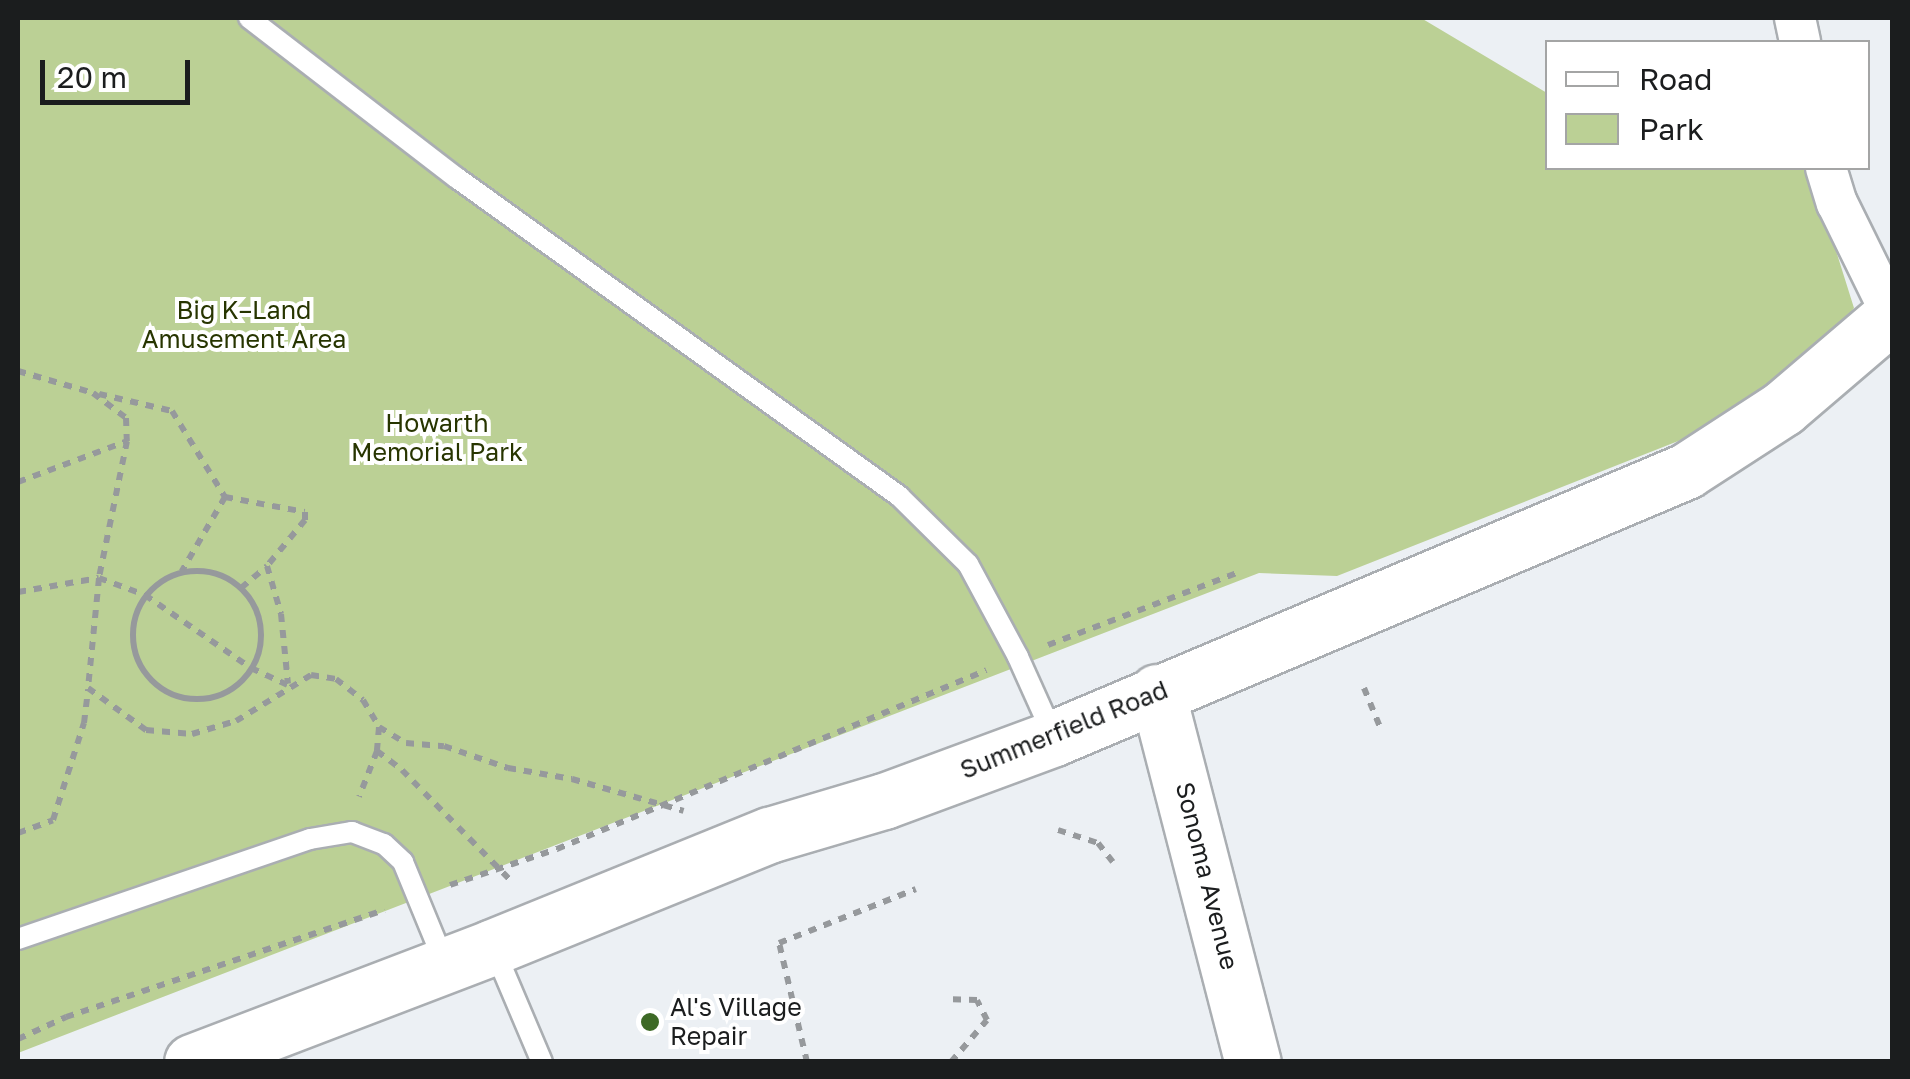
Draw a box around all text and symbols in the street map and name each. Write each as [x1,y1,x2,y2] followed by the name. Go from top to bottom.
[45,40,195,102] scale bar
[1545,40,1870,170] legend
[57,59,127,95] text: 20 m
[1639,61,1713,97] text: Road
[1639,111,1704,147] text: Park
[142,296,346,355] park label: Big K–Land Amusement Area
[351,409,523,468] park label: Howarth Memorial Park
[956,675,1172,785] street label: Summerfield Road
[1169,779,1245,973] street label: Sonoma Avenue
[670,993,802,1052] place label: Al's Village Repair
[639,1011,661,1033] marker: Al's Village Repair

